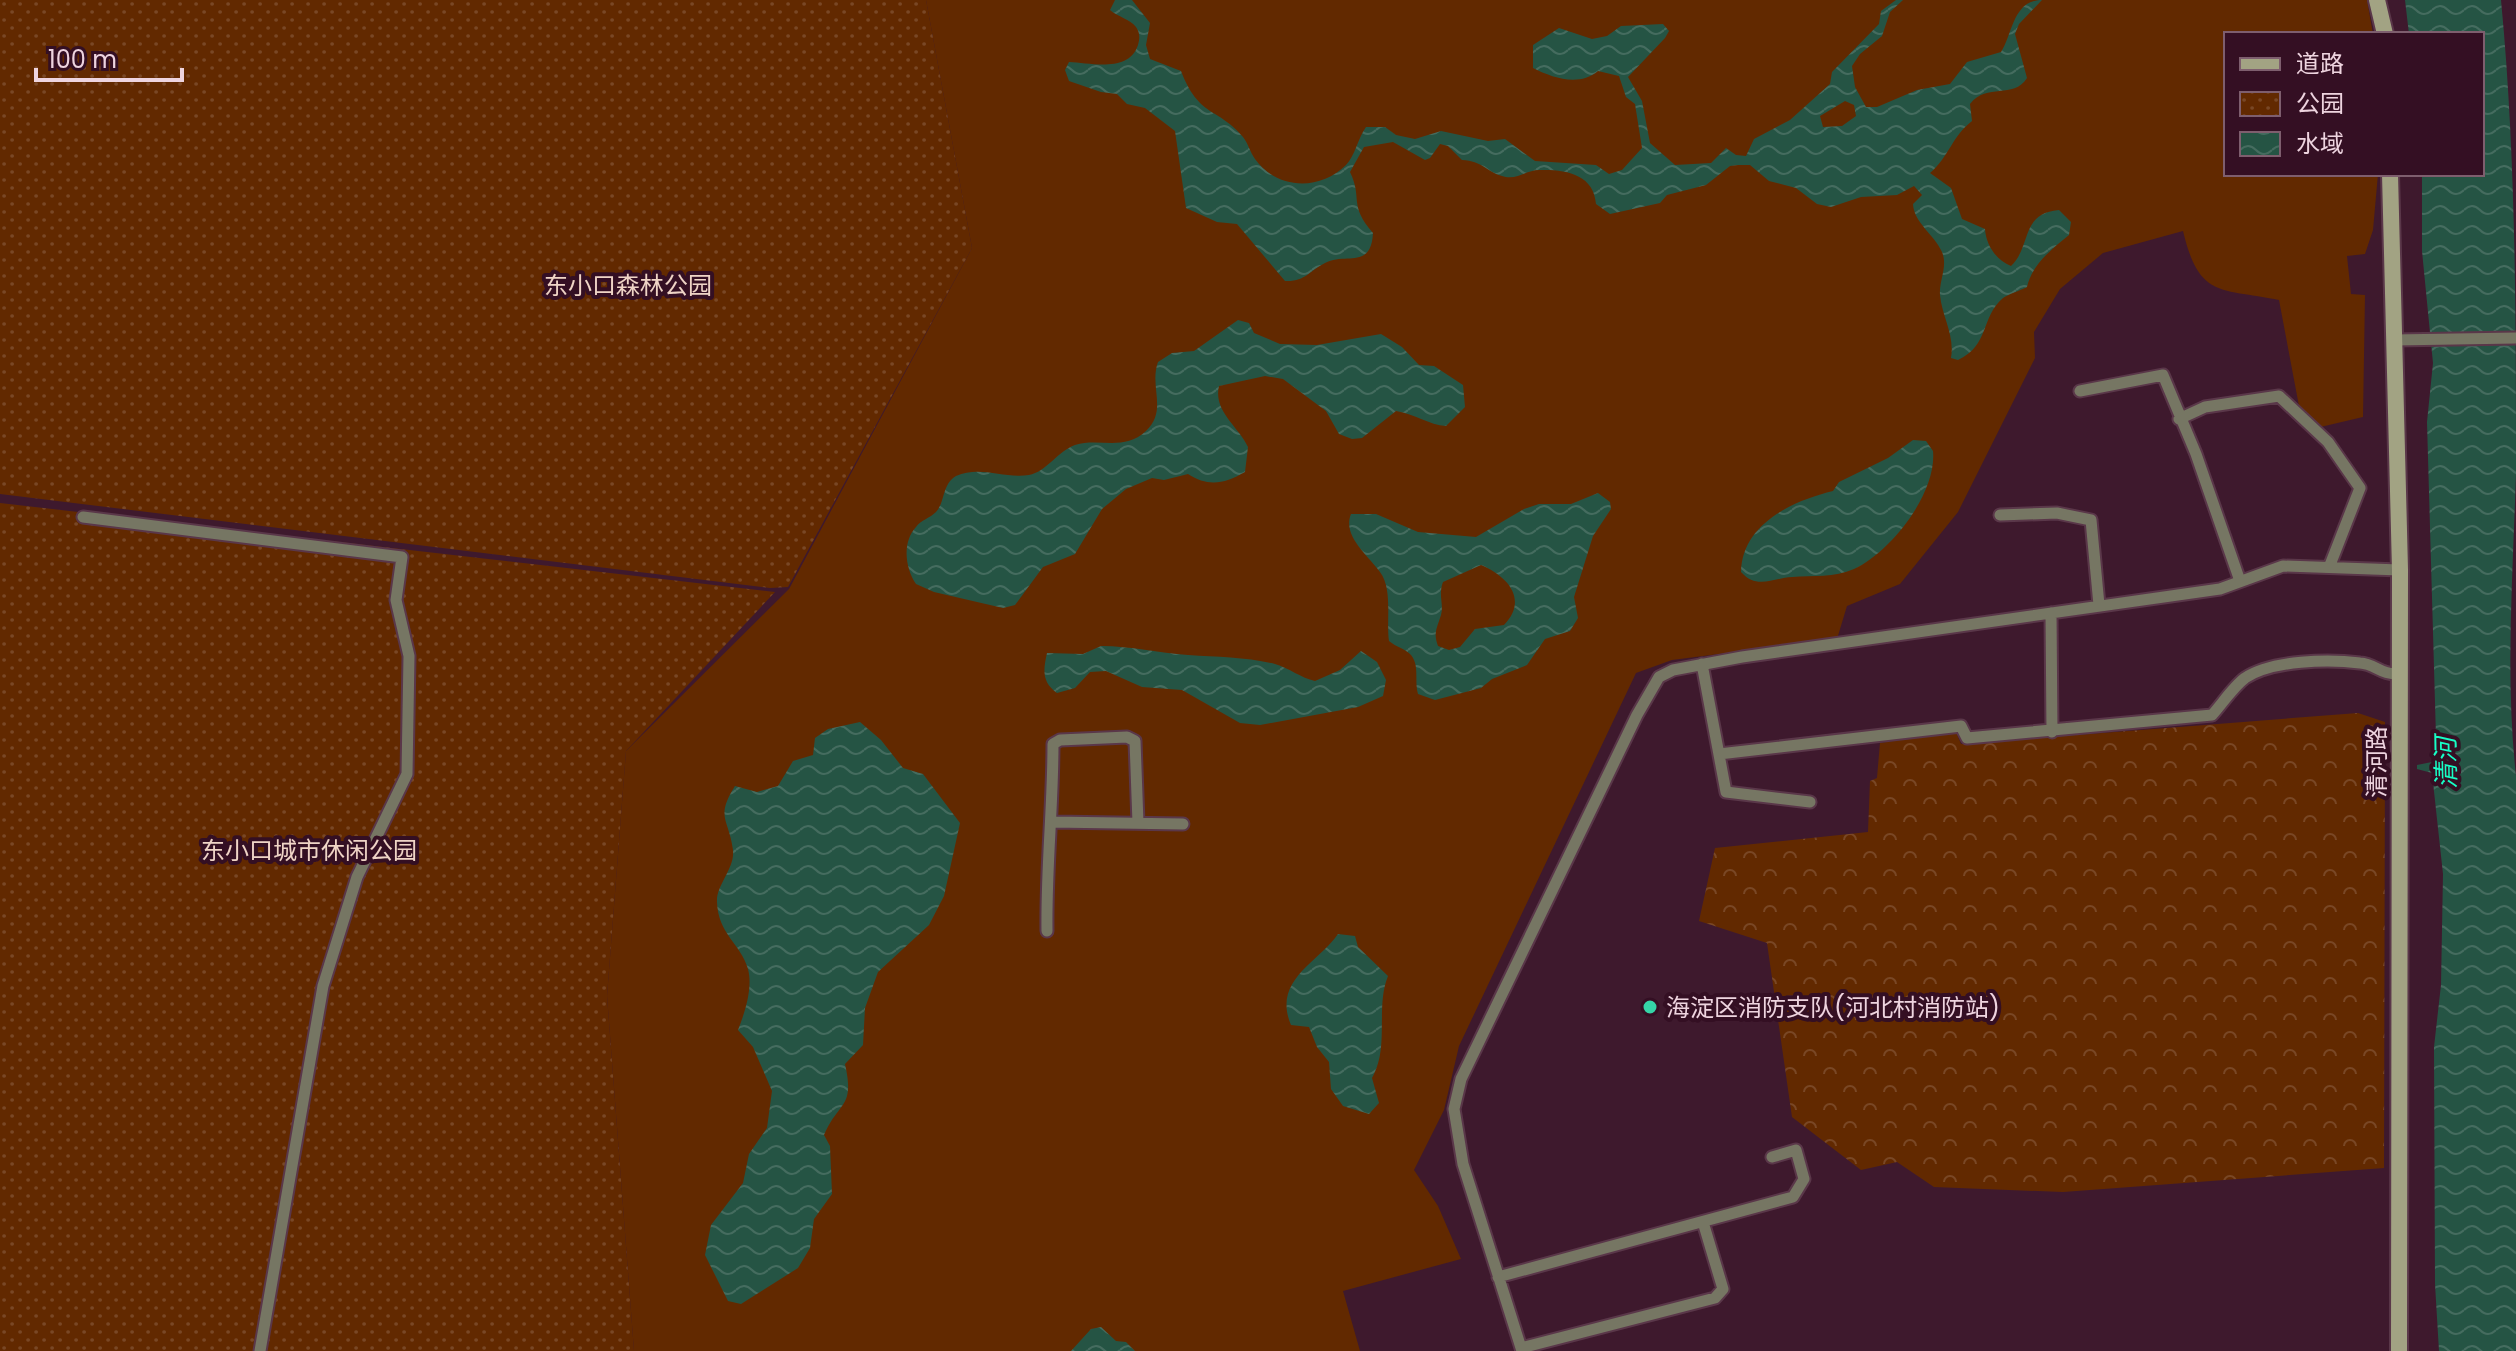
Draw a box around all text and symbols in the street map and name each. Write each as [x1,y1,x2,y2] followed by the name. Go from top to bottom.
[36,32,182,82] scale bar
[2224,32,2484,176] legend
[48,43,117,76] text: 100 m
[2296,47,2344,80] text: 道路
[2296,87,2344,120] text: 公园
[2296,127,2344,160] text: 水域
[544,269,712,302] park label: 东小口森林公园
[2360,726,2393,798] street label: 清河路
[2427,732,2464,789] water label: 清河
[201,834,417,867] park label: 东小口城市休闲公园
[1666,991,2000,1024] place label: 海淀区消防支队(河北村消防站)
[1641,998,1659,1016] marker: 海淀区消防支队(河北村消防站)

